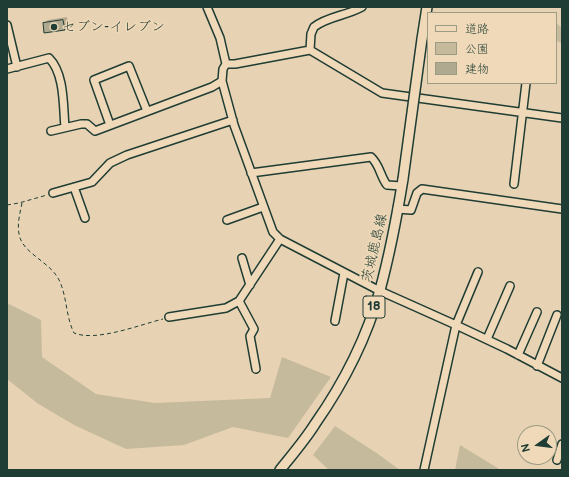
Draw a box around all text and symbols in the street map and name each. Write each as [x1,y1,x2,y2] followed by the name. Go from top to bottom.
[427,12,557,84] legend
[62,19,165,35] place label: セブン-イレブン
[49,22,59,32] marker: セブン-イレブン
[465,22,489,37] text: 道路
[465,42,489,57] text: 公園
[465,62,489,77] text: 建物
[359,212,391,284] street label: 茨城鹿島線
[363,296,385,318] road number: 18
[517,425,557,465] north arrow
[519,442,533,453] text: N

